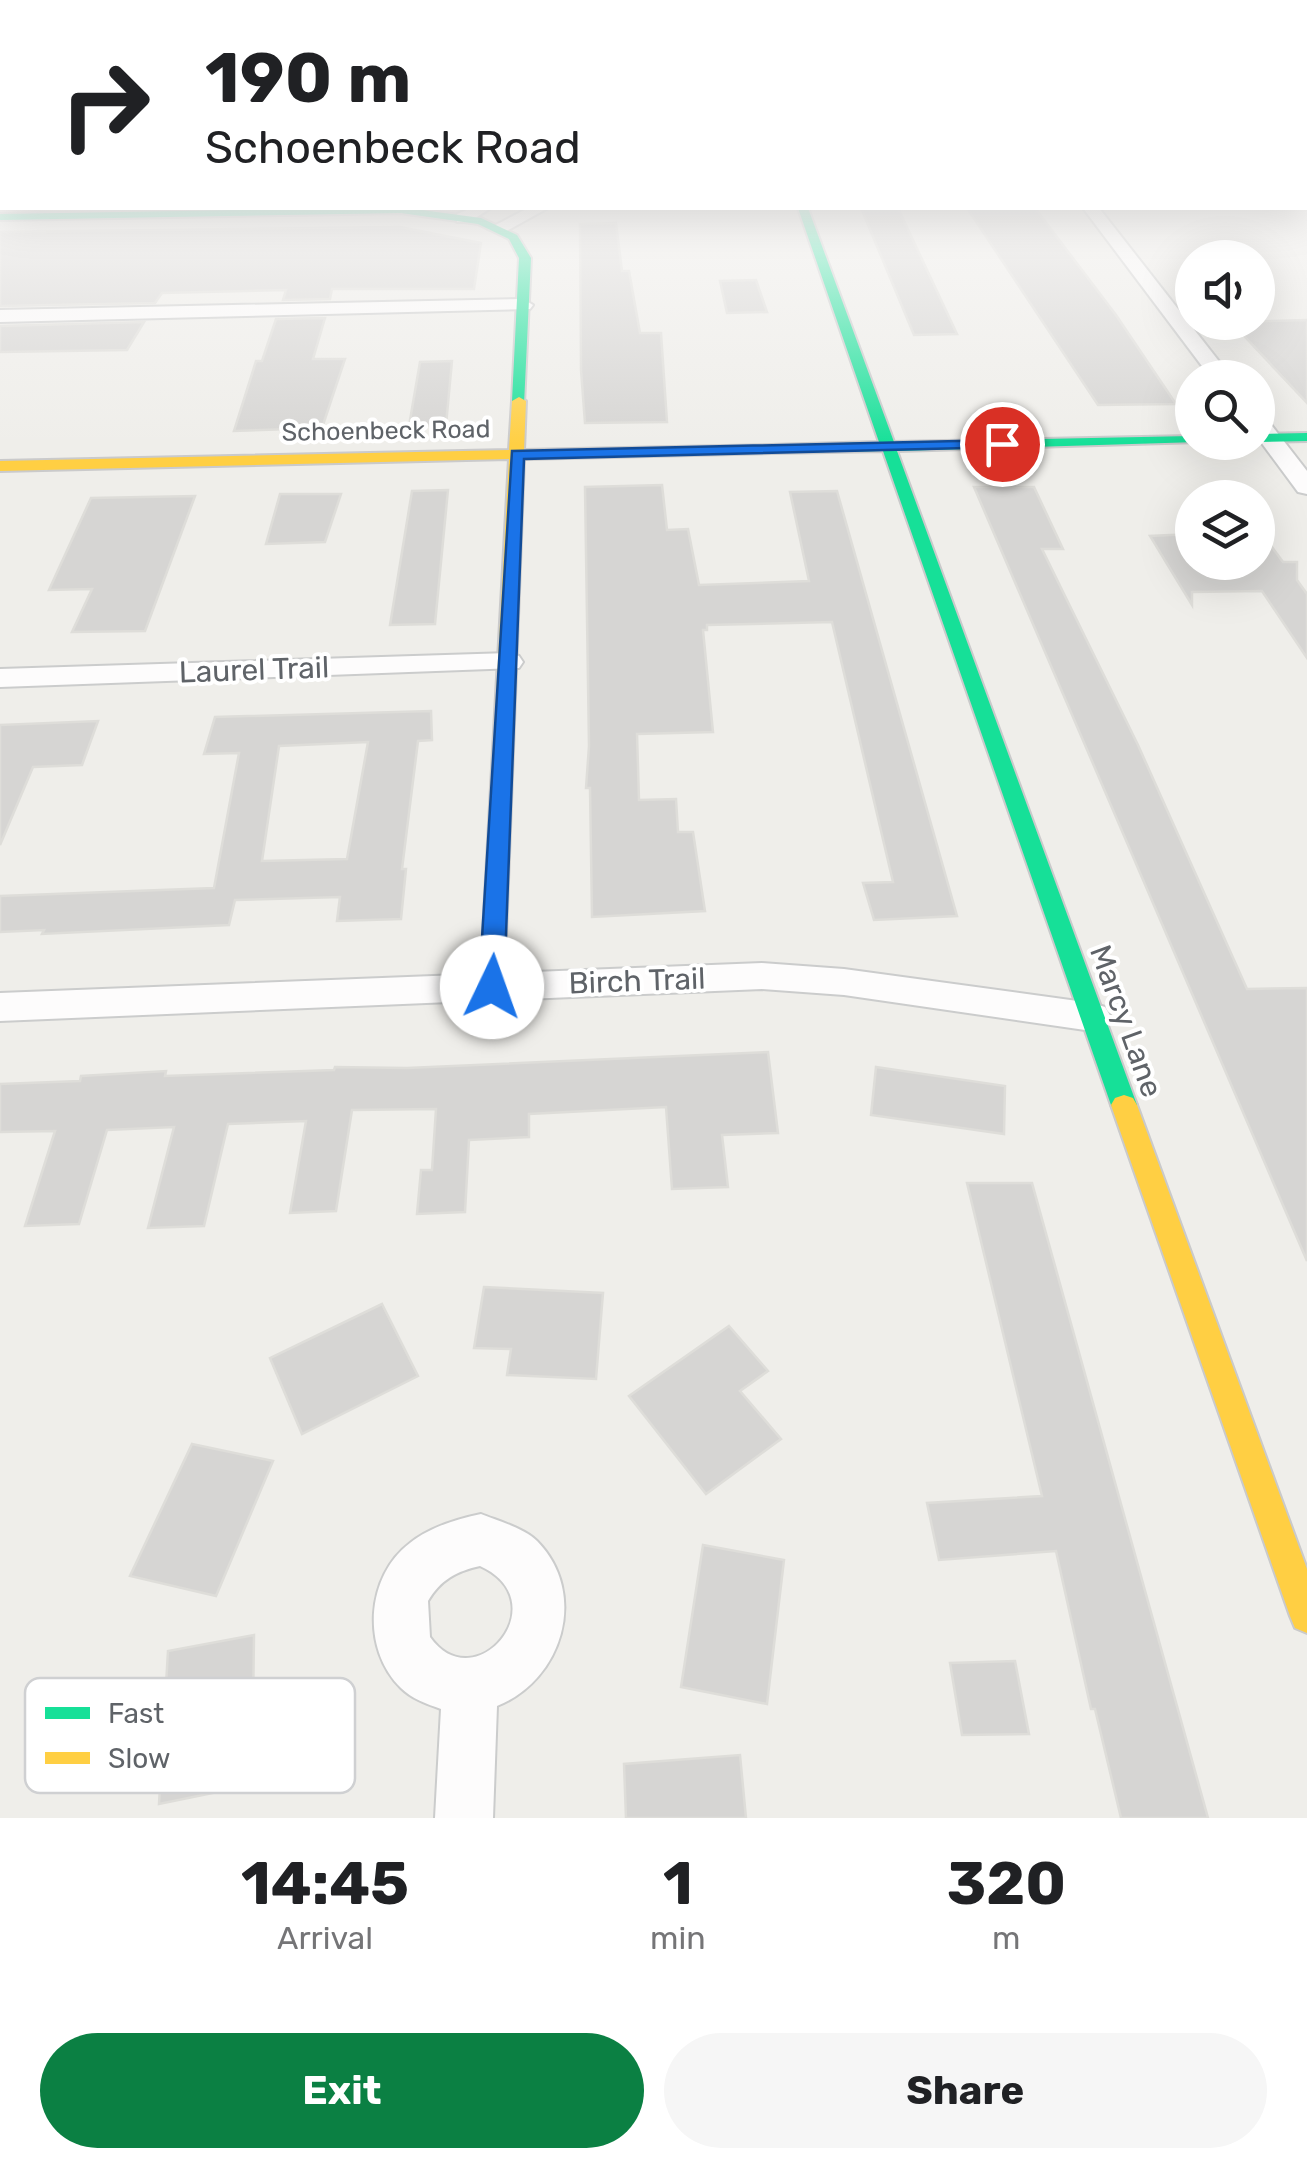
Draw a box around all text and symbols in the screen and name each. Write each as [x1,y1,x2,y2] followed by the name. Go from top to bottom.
[205,37,411,120] text: 190 m
[40,40,170,170] icon: right
[205,121,581,174] text: Schoenbeck Road
[1175,240,1275,580] map controls
[1175,240,1275,340] button: sound
[1175,360,1275,460] button: search
[960,402,1045,487] pin
[281,414,491,447] street label: Schoenbeck Road
[975,417,1030,472] icon: arrive
[1175,480,1275,580] button: layers
[178,649,330,691] street label: Laurel Trail
[440,935,544,1039] position arrow
[1082,940,1170,1102] street label: Marcy Lane
[568,961,706,1001] street label: Birch Trail
[25,1678,355,1793] legend
[108,1697,164,1730] text: Fast
[108,1742,170,1775] text: Slow
[241,1848,409,1919] text: 14:45
[663,1848,693,1919] text: 1
[947,1848,1066,1919] text: 320
[277,1919,373,1957] text: Arrival
[650,1919,706,1957] text: min
[992,1919,1021,1957] text: m
[40,2033,644,2148] button: Exit
[664,2033,1267,2148] button: Share

